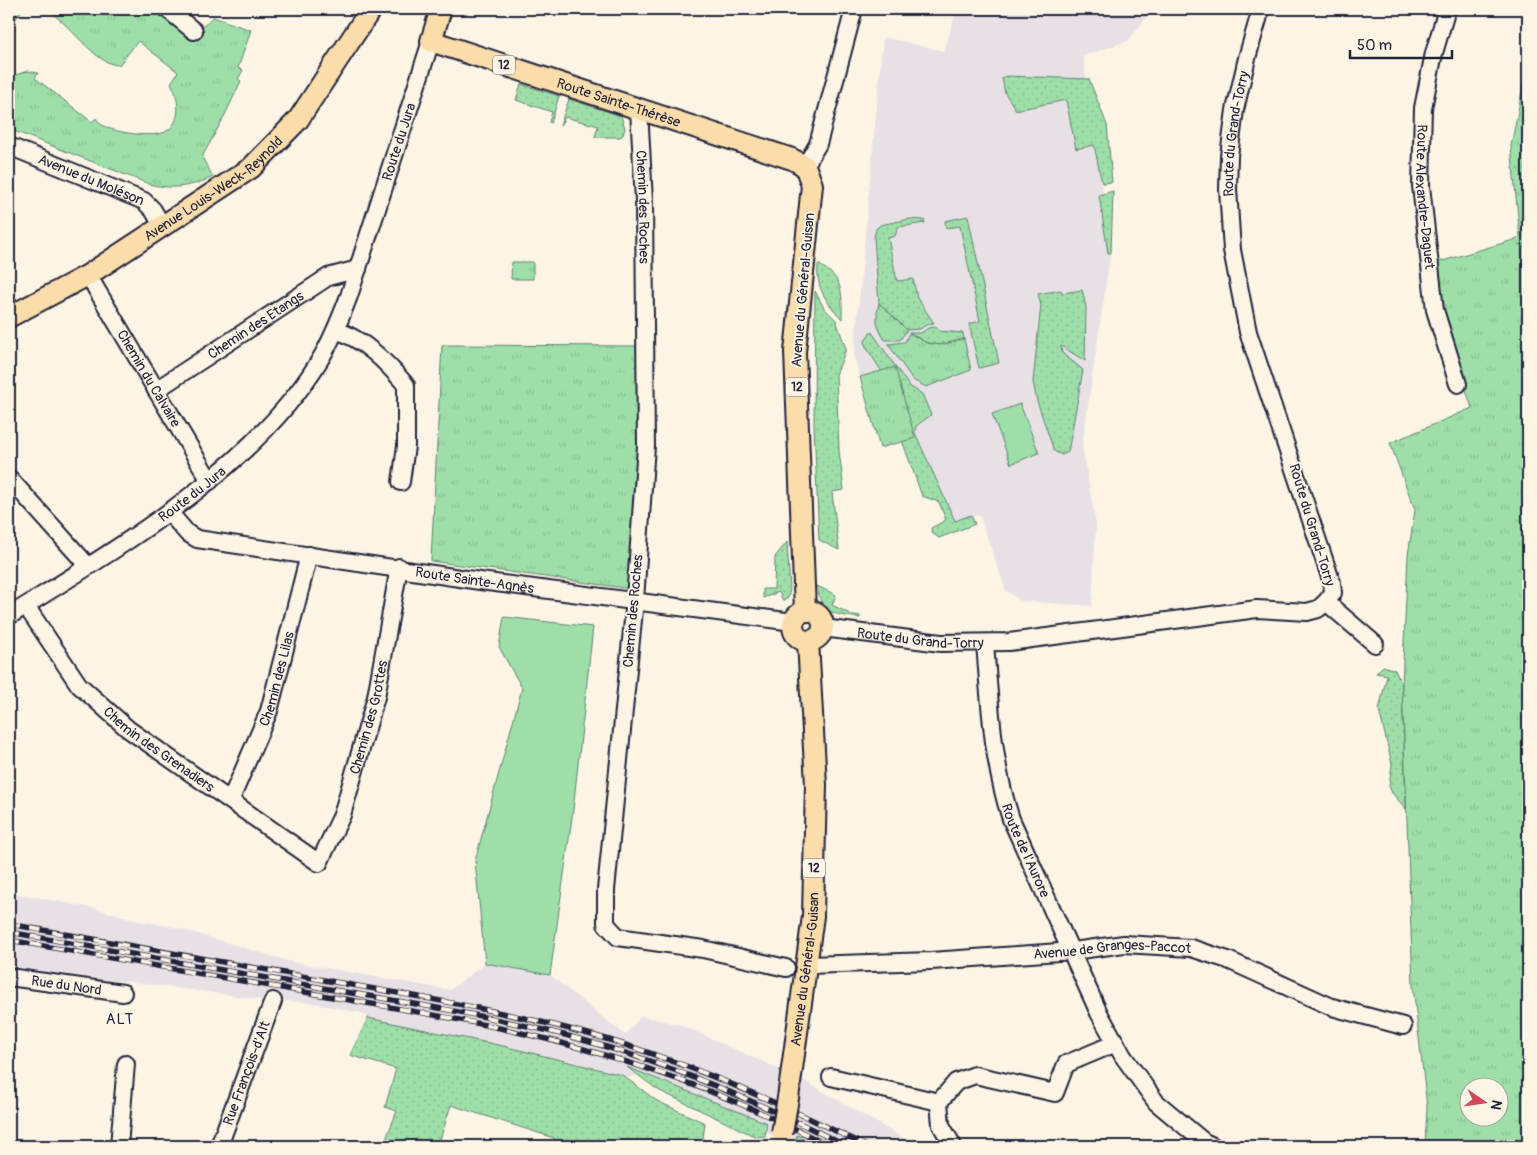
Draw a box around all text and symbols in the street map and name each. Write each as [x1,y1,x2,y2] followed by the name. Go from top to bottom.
[1350,28,1452,60] scale bar
[1357,36,1392,55] text: 50 m
[493,56,515,74] road number: 12
[1219,69,1252,197] street label: Route du Grand-Torry
[555,74,683,131] street label: Route Sainte-Thérèse
[378,101,419,183] street label: Route du Jura
[1412,124,1439,270] street label: Route Alexandre-Daguet
[141,132,286,245] street label: Avenue Louis-Weck-Reynold
[36,150,147,209] street label: Avenue du Moléson
[633,150,653,264] street label: Chemin des Roches
[788,212,818,368] street label: Avenue du Général-Guisan
[204,287,307,362] street label: Chemin des Etangs
[114,327,185,430] street label: Chemin du Calvaire
[786,378,808,397] road number: 12
[1285,462,1339,588] street label: Route du Grand-Torry
[155,463,229,525] street label: Route du Jura
[620,553,646,668] street label: Chemin des Roches
[414,563,536,597] street label: Route Sainte-Agnès
[856,624,984,652] street label: Route du Grand-Torry
[255,629,298,729] street label: Chemin des Lilas
[346,658,391,776] street label: Chemin des Grottes
[100,703,218,796] street label: Chemin des Grenadiers
[998,801,1054,900] street label: Route de l'Aurore
[803,858,825,878] road number: 12
[787,892,822,1047] street label: Avenue du Général-Guisan
[1033,936,1192,962] street label: Avenue de Granges-Paccot
[30,972,103,998] street label: Rue du Nord
[106,1010,134,1029] district label: ALT
[219,1018,273,1127] street label: Rue François-d'Alt
[1460,1078,1510,1128] north arrow
[1487,1098,1506,1111] text: N

